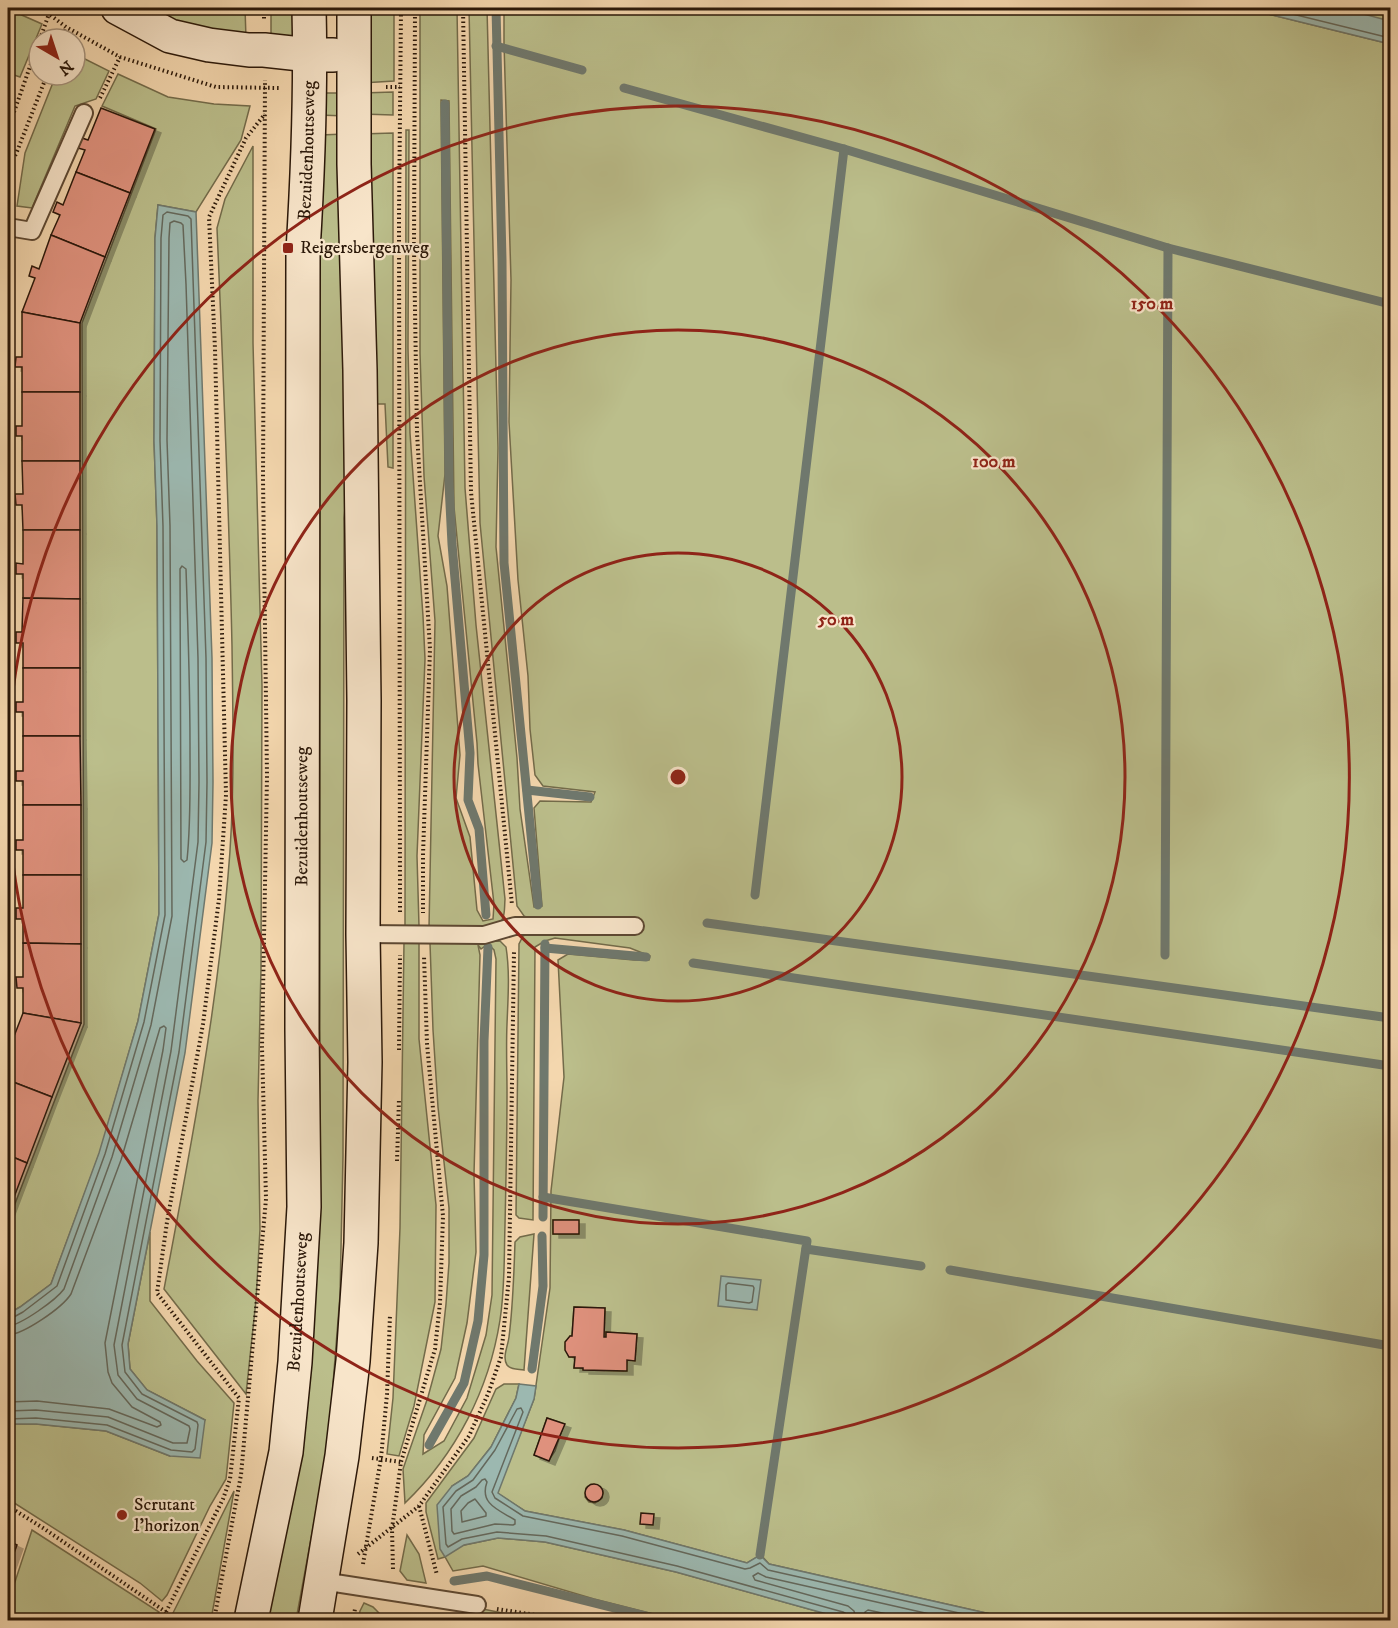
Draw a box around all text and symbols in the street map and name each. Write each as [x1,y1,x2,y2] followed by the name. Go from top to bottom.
[27,27,87,87] north arrow
[54,56,77,80] text: N
[294,80,321,221] street label: Bezuidenhoutseweg
[300,237,429,259] place label: Reigersbergenweg
[281,241,295,255] marker: Reigersbergenweg
[1131,293,1174,315] text: 150 m
[972,451,1016,473] text: 100 m
[817,609,854,631] text: 50 m
[291,746,313,886] street label: Bezuidenhoutseweg
[668,767,688,787] centre of rings
[283,1232,314,1373] street label: Bezuidenhoutseweg
[134,1494,200,1537] place label: Scrutant l'horizon
[115,1508,129,1522] marker: Scrutant l'horizon

